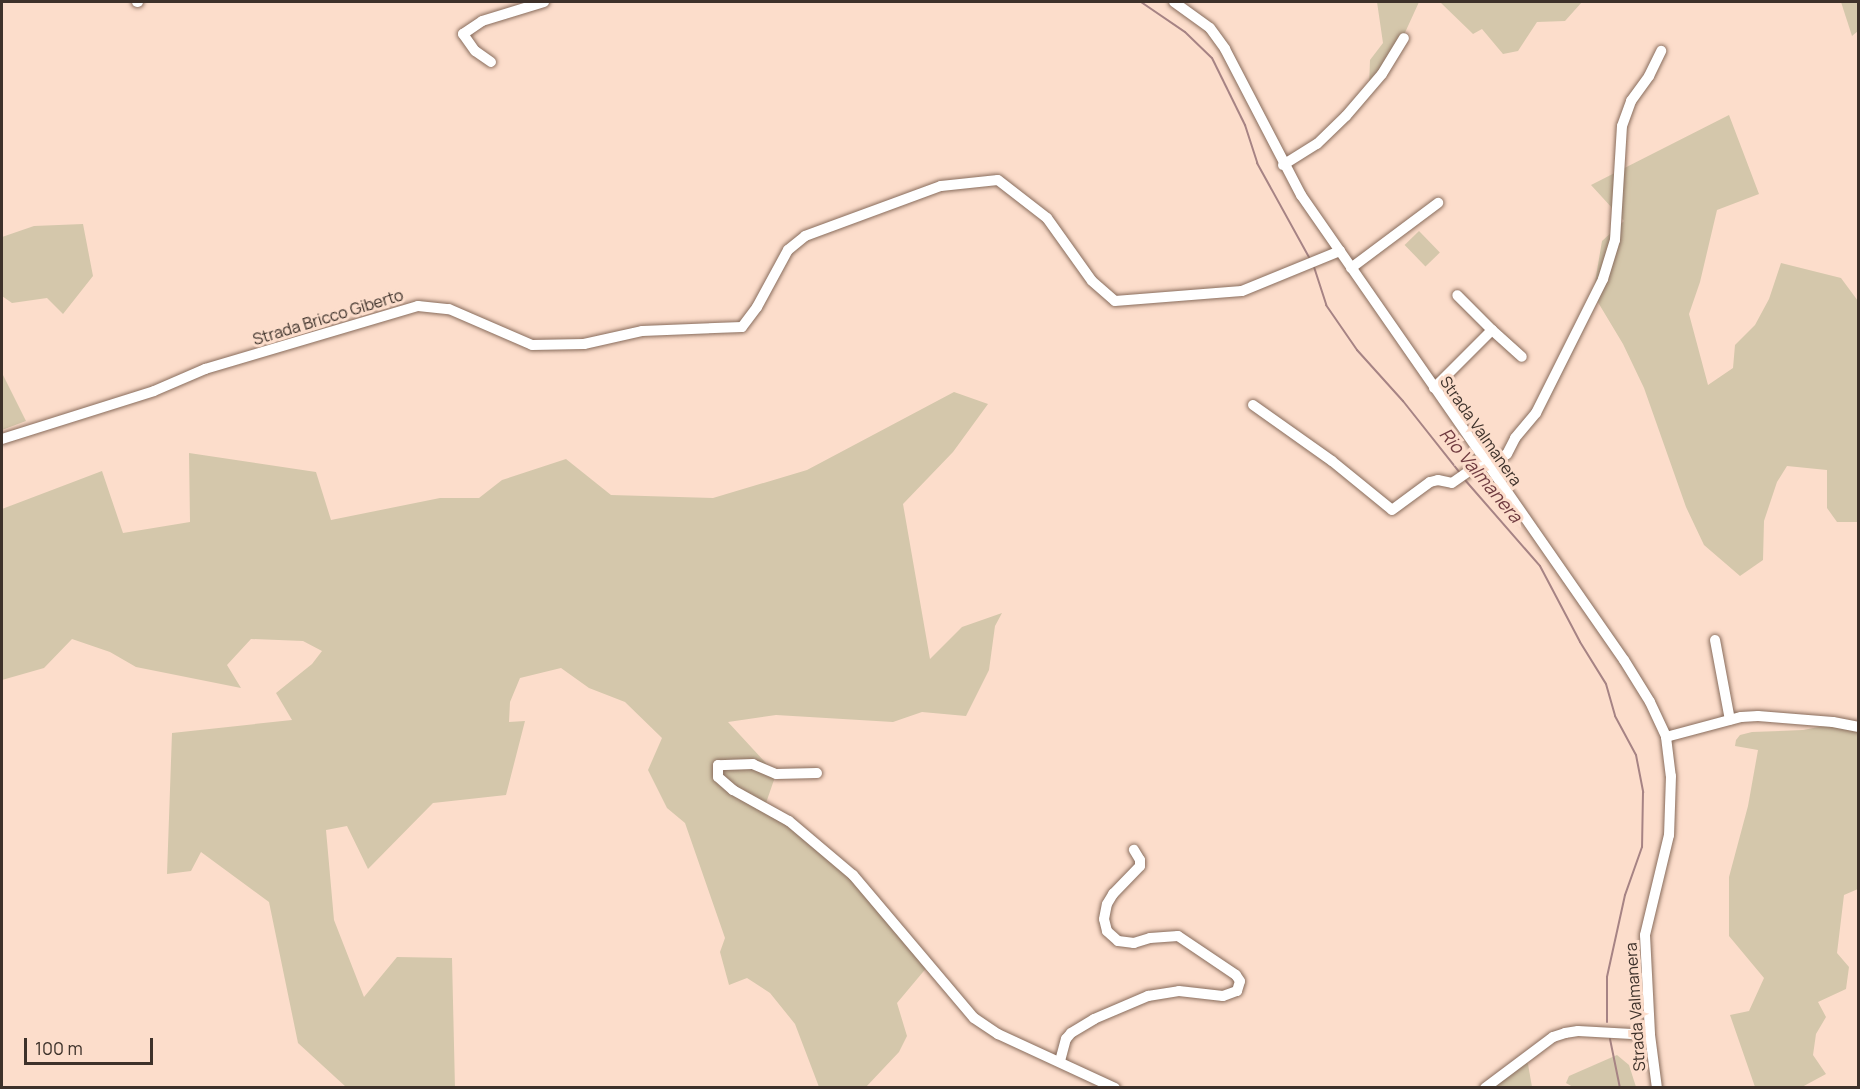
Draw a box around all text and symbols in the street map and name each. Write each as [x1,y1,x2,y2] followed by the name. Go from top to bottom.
[250,285,406,349] street label: Strada Bricco Giberto
[1436,373,1526,489] street label: Strada Valmanera
[1435,423,1527,527] water label: Rio Valmanera
[1621,942,1649,1072] street label: Strada Valmanera
[27,1026,156,1064] scale bar
[35,1036,83,1060] text: 100 m

